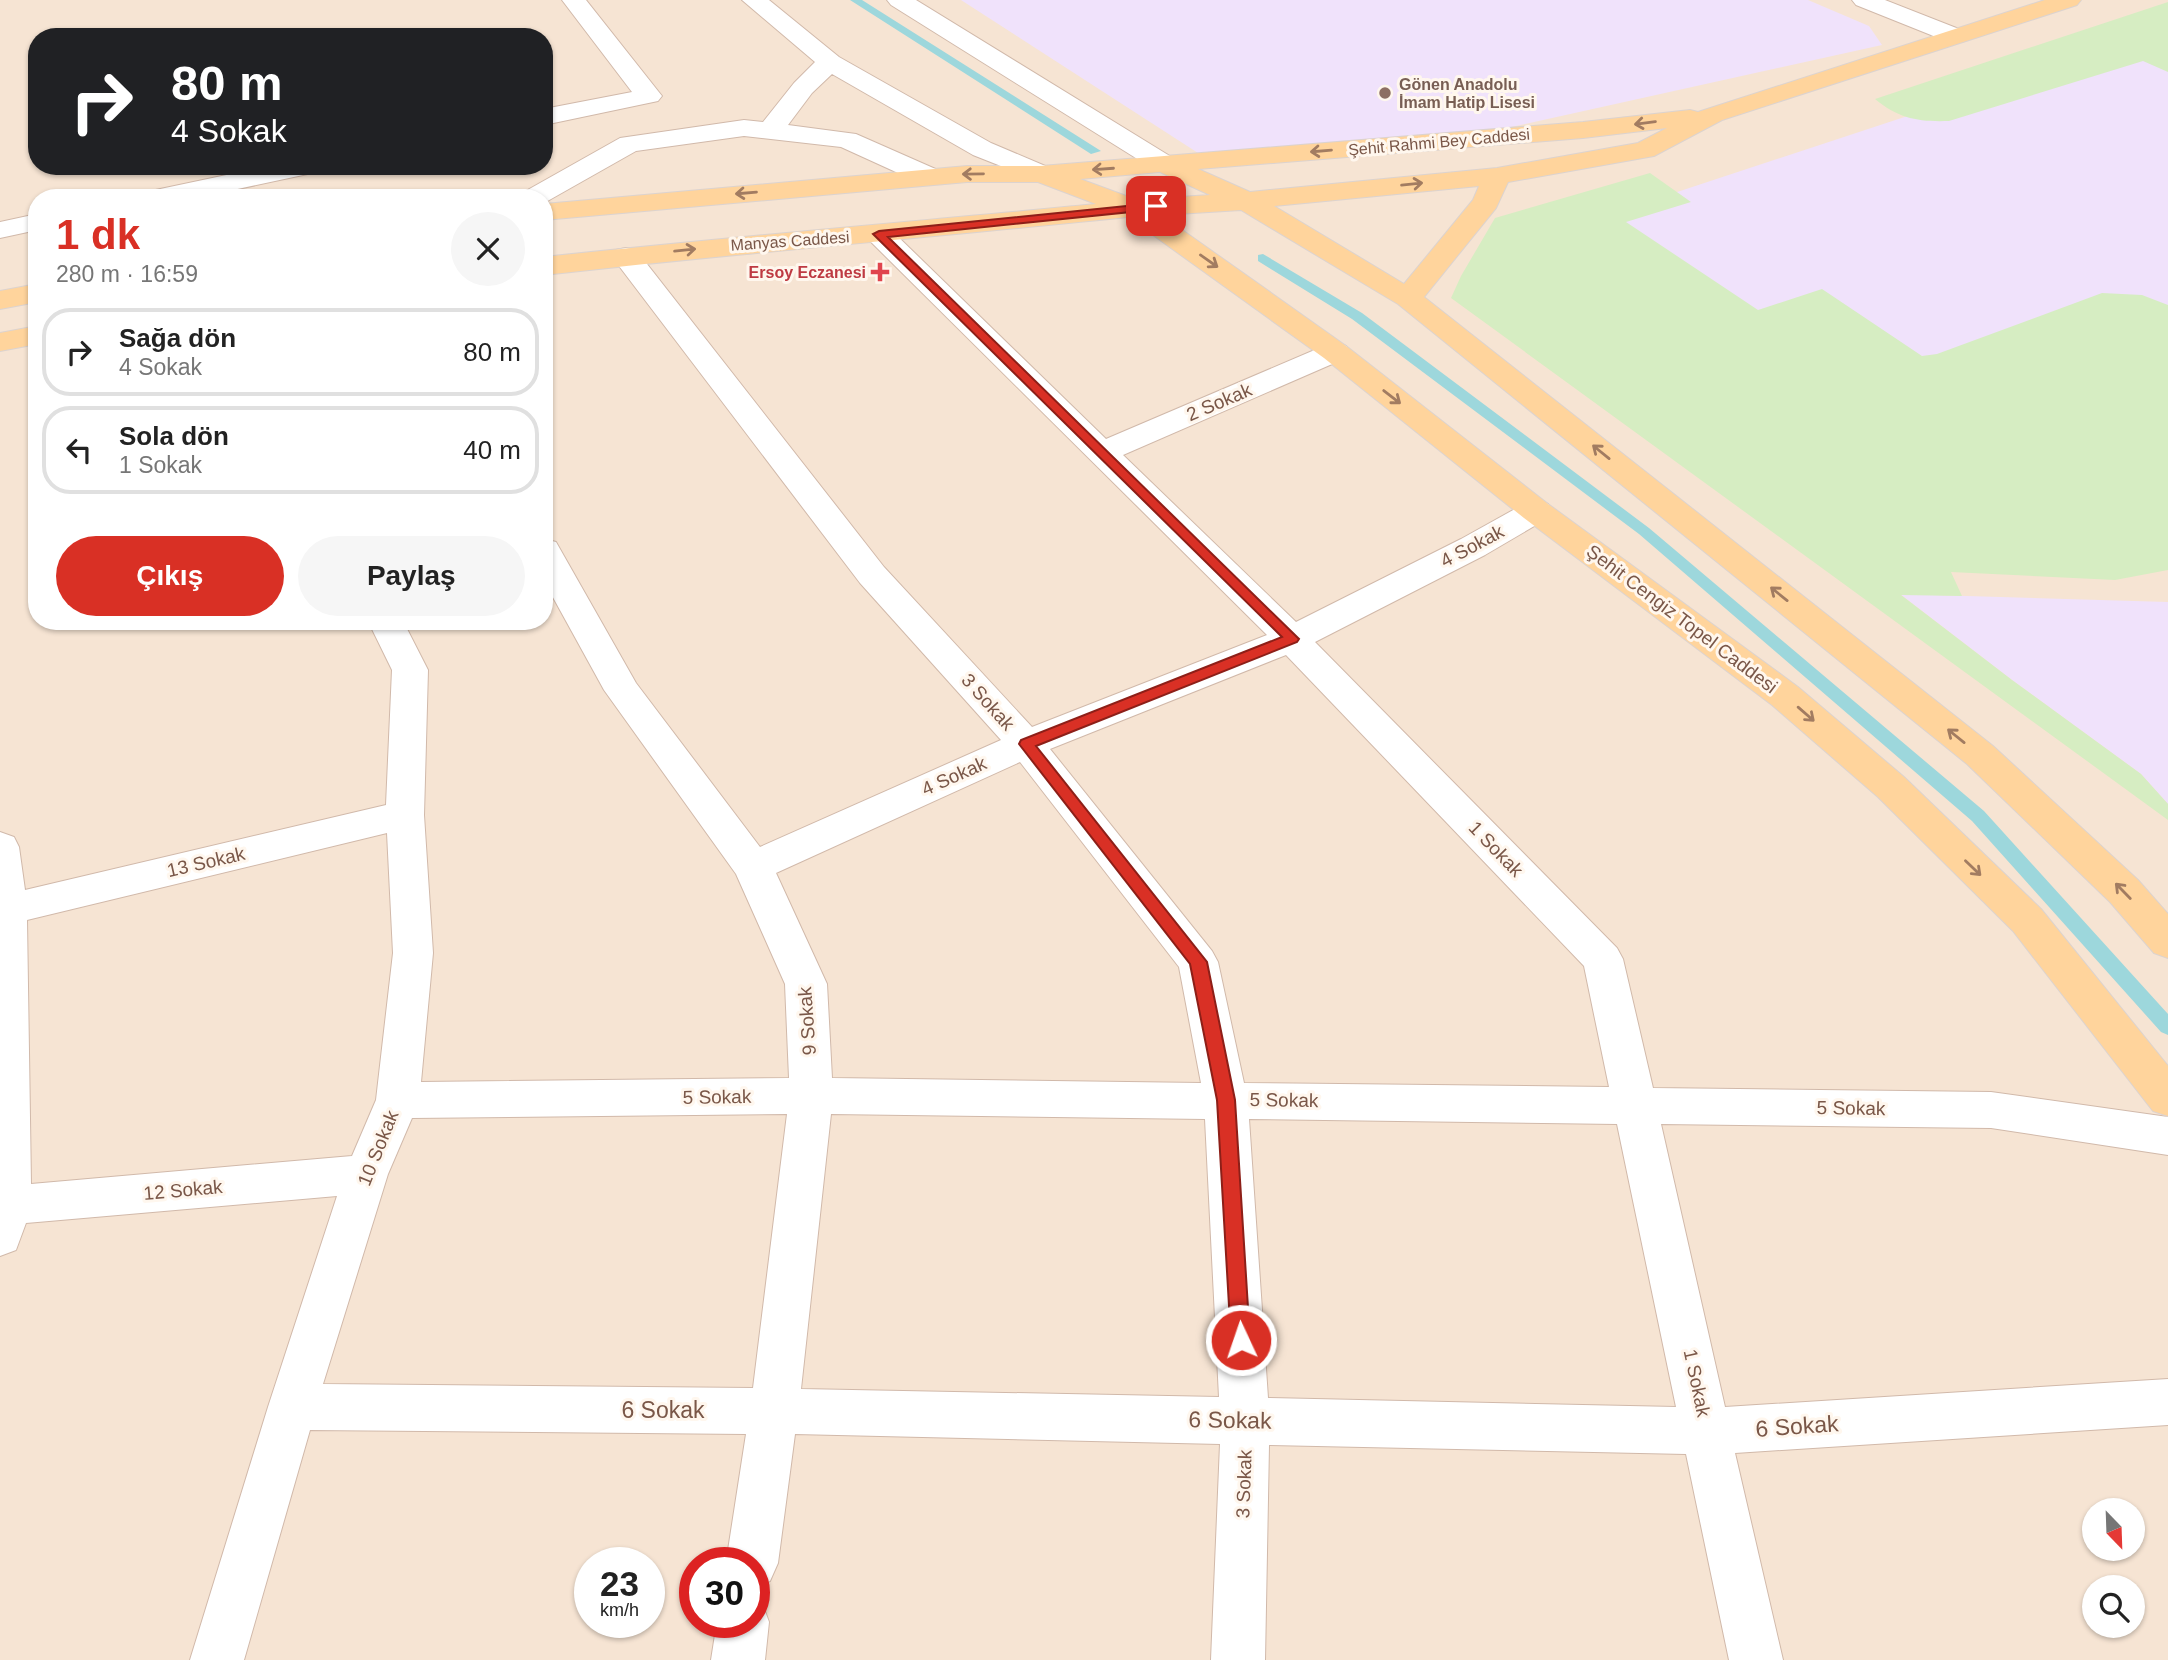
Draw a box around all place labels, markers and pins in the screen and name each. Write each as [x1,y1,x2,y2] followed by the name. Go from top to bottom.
[1399,76,1535,111] place label: Gönen Anadolu İmam Hatip Lisesi
[1377,85,1393,101] marker: Gönen Anadolu İmam Hatip Lisesi
[1126,176,1186,236] pin
[749,264,866,281] place label: Ersoy Eczanesi
[872,264,888,280] marker: Ersoy Eczanesi

